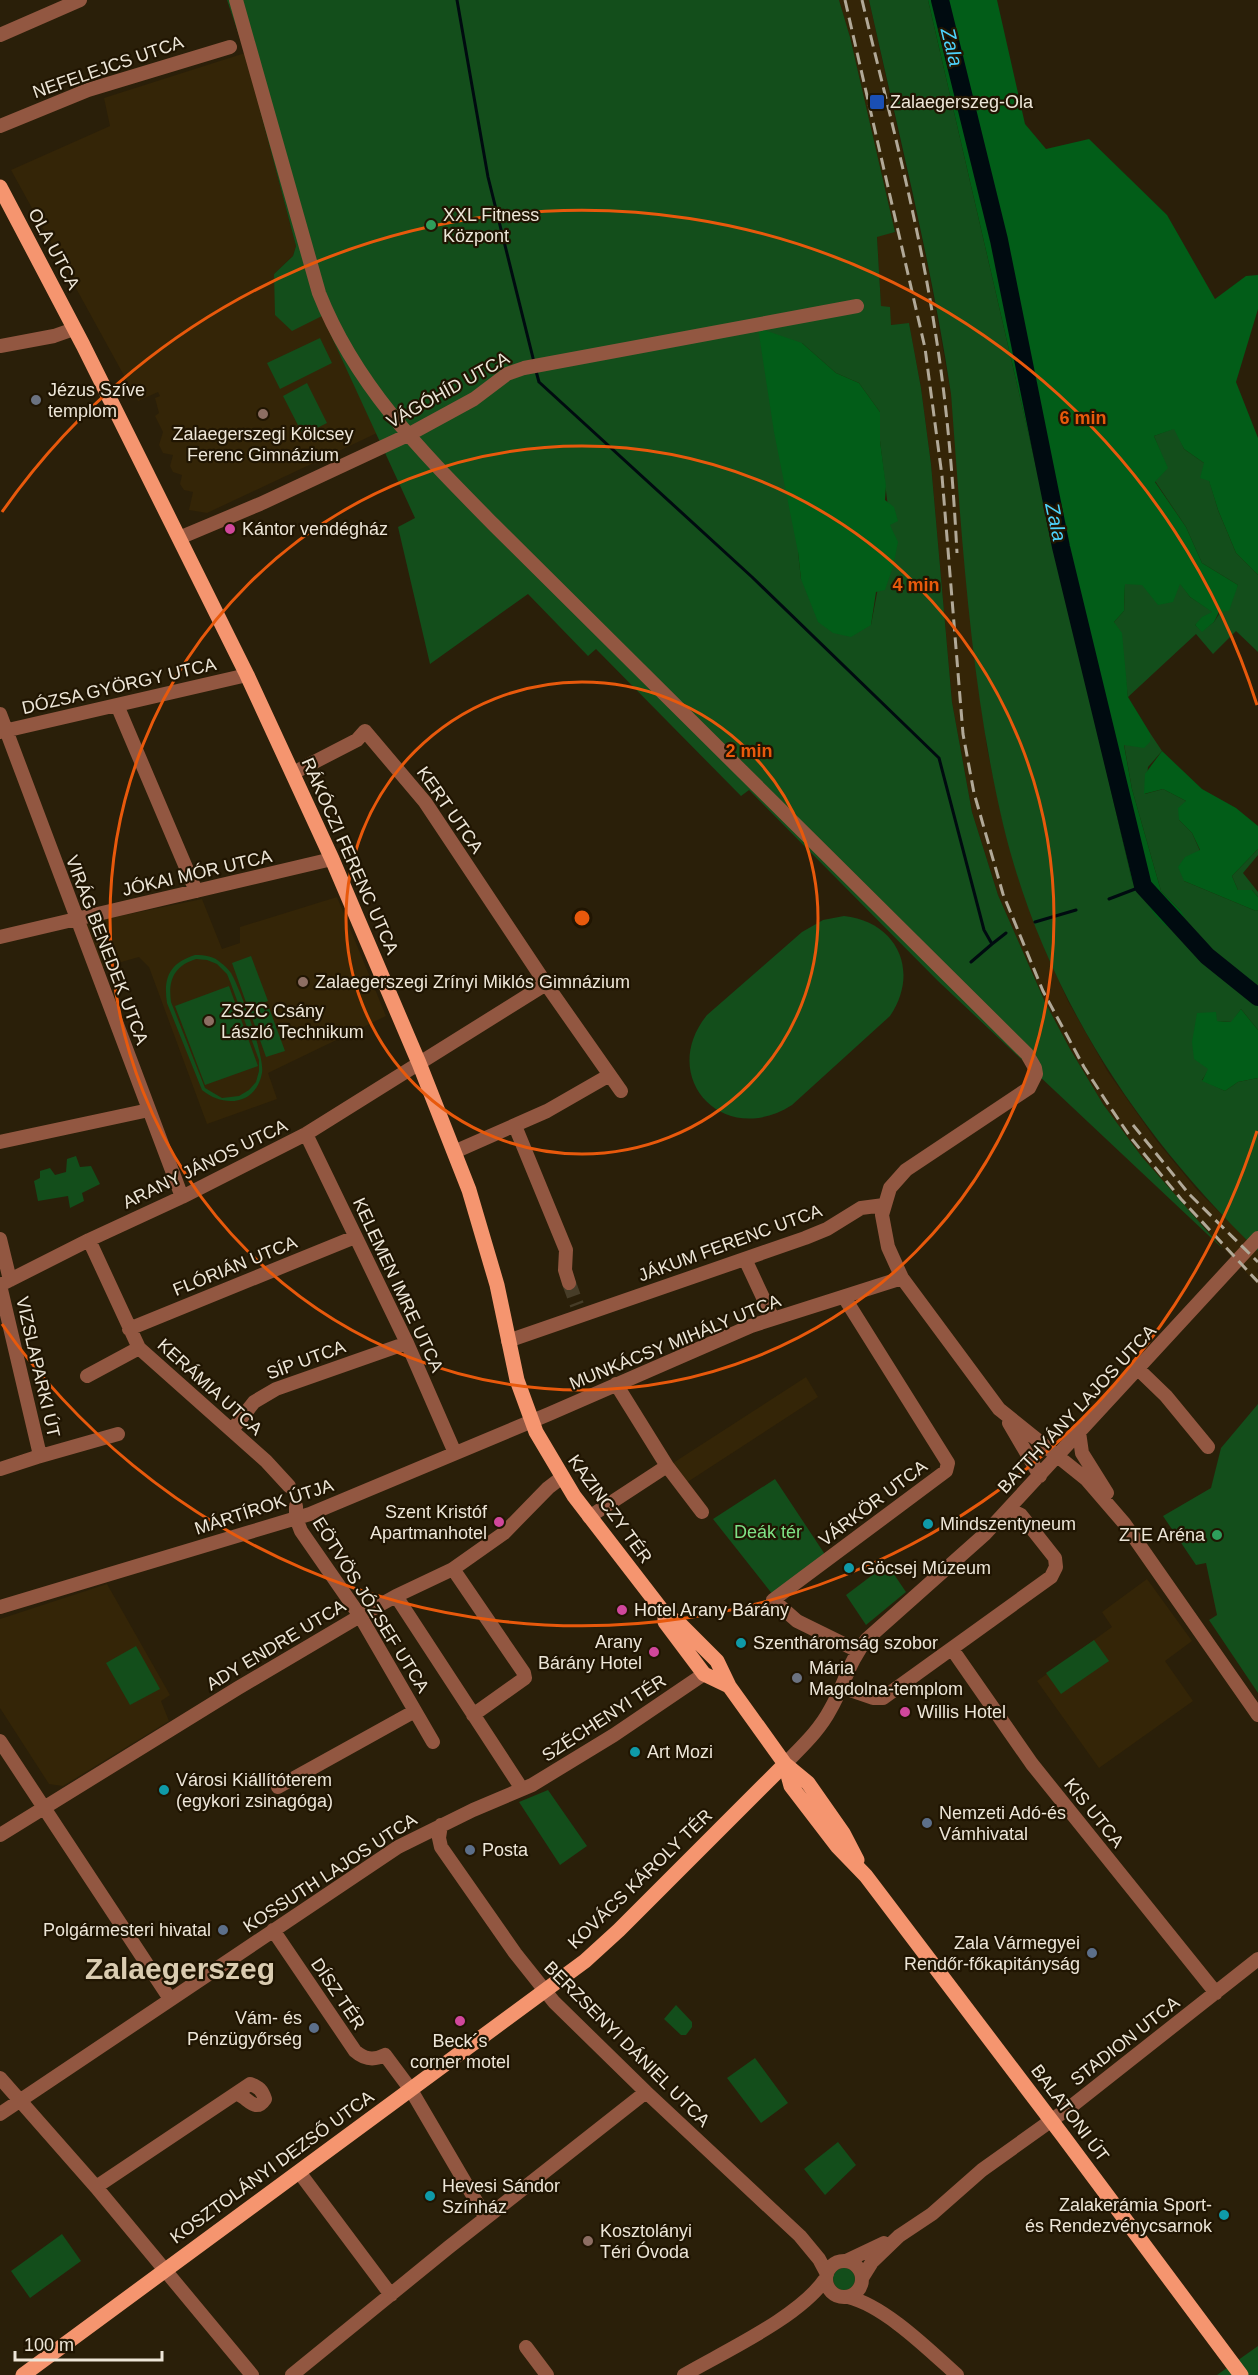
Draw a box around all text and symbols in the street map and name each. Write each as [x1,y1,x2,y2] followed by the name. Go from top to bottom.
[936,24,967,69] water label: Zala
[30,32,186,102] street label: NEFELEJCS UTCA
[890,92,1034,112] place label: Zalaegerszeg-Ola
[868,93,886,111] marker: Zalaegerszeg-Ola
[24,205,84,293] street label: OLA UTCA
[443,205,539,246] place label: XXL Fitness Központ
[424,218,438,232] marker: XXL Fitness Központ
[383,347,513,432] street label: VÁGÓHÍD UTCA
[48,380,145,421] place label: Jézus Szíve templom
[29,393,43,407] marker: Jézus Szíve templom
[256,407,270,421] marker: Zalaegerszegi Kölcsey Ferenc Gimnázium
[1059,408,1107,428] text: 6 min
[172,424,354,465] place label: Zalaegerszegi Kölcsey Ferenc Gimnázium
[1041,500,1071,543] water label: Zala
[242,519,388,539] place label: Kántor vendégház
[223,522,237,536] marker: Kántor vendégház
[892,575,940,595] text: 4 min
[20,653,218,718] street label: DÓZSA GYÖRGY UTCA
[725,741,773,761] text: 2 min
[298,754,403,957] street label: RÁKÓCZI FERENC UTCA
[413,763,487,857] street label: KERT UTCA
[120,845,274,900] street label: JÓKAI MÓR UTCA
[62,853,152,1047] street label: VIRÁG BENEDEK UTCA
[572,908,592,928] centre of rings
[315,972,630,992] place label: Zalaegerszegi Zrínyi Miklós Gimnázium
[296,975,310,989] marker: Zalaegerszegi Zrínyi Miklós Gimnázium
[221,1001,364,1042] place label: ZSZC Csány László Technikum
[202,1014,216,1028] marker: ZSZC Csány László Technikum
[119,1115,291,1213] street label: ARANY JÁNOS UTCA
[349,1195,447,1375] street label: KELEMEN IMRE UTCA
[635,1200,825,1286] street label: JÁKUM FERENC UTCA
[170,1231,300,1300] street label: FLÓRIÁN UTCA
[566,1290,784,1394] street label: MUNKÁCSY MIHÁLY UTCA
[12,1295,65,1439] street label: VIZSLAPARKI ÚT
[994,1321,1160,1497] street label: BATTHYÁNY LAJOS UTCA
[154,1335,266,1439] street label: KERÁMIA UTCA
[264,1336,348,1384] street label: SÍP UTCA
[564,1451,656,1567] street label: KAZINCZY TÉR
[815,1456,931,1550] street label: VÁRKÖR UTCA
[192,1474,336,1539] street label: MÁRTÍROK ÚTJA
[370,1502,488,1543] place label: Szent Kristóf Apartmanhotel
[309,1513,434,1696] street label: EÖTVÖS JÓZSEF UTCA
[940,1514,1076,1534] place label: Mindszentyneum
[492,1515,506,1529] marker: Szent Kristóf Apartmanhotel
[921,1517,935,1531] marker: Mindszentyneum
[734,1522,802,1542] park label: Deák tér
[1119,1525,1206,1545] place label: ZTE Aréna
[1210,1528,1224,1542] marker: ZTE Aréna
[861,1558,991,1578] place label: Göcsej Múzeum
[842,1561,856,1575] marker: Göcsej Múzeum
[203,1596,349,1694] street label: ADY ENDRE UTCA
[634,1600,789,1620] place label: Hotel Arany Bárány
[615,1603,629,1617] marker: Hotel Arany Bárány
[538,1632,642,1673] place label: Arany Bárány Hotel
[753,1633,938,1653] place label: Szentháromság szobor
[734,1636,748,1650] marker: Szentháromság szobor
[647,1645,661,1659] marker: Arany Bárány Hotel
[809,1658,963,1699] place label: Mária Magdolna-templom
[538,1670,670,1766] street label: SZÉCHENYI TÉR
[790,1671,804,1685] marker: Mária Magdolna-templom
[917,1702,1006,1722] place label: Willis Hotel
[898,1705,912,1719] marker: Willis Hotel
[647,1742,713,1762] place label: Art Mozi
[628,1745,642,1759] marker: Art Mozi
[176,1770,333,1811] place label: Városi Kiállítóterem (egykori zsinagóga)
[1060,1774,1128,1852] street label: KIS UTCA
[157,1783,171,1797] marker: Városi Kiállítóterem (egykori zsinagóga)
[939,1803,1066,1844] place label: Nemzeti Adó-és Vámhivatal
[564,1805,716,1953] street label: KOVÁCS KÁROLY TÉR
[239,1809,421,1937] street label: KOSSUTH LAJOS UTCA
[920,1816,934,1830] marker: Nemzeti Adó-és Vámhivatal
[482,1840,529,1860] place label: Posta
[463,1843,477,1857] marker: Posta
[43,1920,211,1940] place label: Polgármesteri hivatal
[216,1923,230,1937] marker: Polgármesteri hivatal
[904,1933,1080,1974] place label: Zala Vármegyei Rendőr-főkapitányság
[1085,1946,1099,1960] marker: Zala Vármegyei Rendőr-főkapitányság
[85,1952,275,1985] district label: Zalaegerszeg
[307,1955,369,2033] street label: DÍSZ TÉR
[540,1957,714,2131] street label: BERZSENYI DÁNIEL UTCA
[1067,1992,1183,2090] street label: STADION UTCA
[187,2008,302,2049] place label: Vám- és Pénzügyőrség
[453,2014,467,2028] marker: Beck´s corner motel
[307,2021,321,2035] marker: Vám- és Pénzügyőrség
[410,2031,510,2072] place label: Beck´s corner motel
[1027,2060,1114,2165] street label: BALATONI ÚT
[166,2086,378,2248] street label: KOSZTOLÁNYI DEZSŐ UTCA
[442,2176,560,2217] place label: Hevesi Sándor Színház
[423,2189,437,2203] marker: Hevesi Sándor Színház
[1025,2195,1213,2236] place label: Zalakerámia Sport- és Rendezvénycsarnok
[1217,2208,1231,2222] marker: Zalakerámia Sport- és Rendezvénycsarnok
[600,2221,692,2262] place label: Kosztolányi Téri Óvoda
[581,2234,595,2248] marker: Kosztolányi Téri Óvoda
[15,2324,162,2362] scale bar
[24,2335,74,2355] text: 100 m

